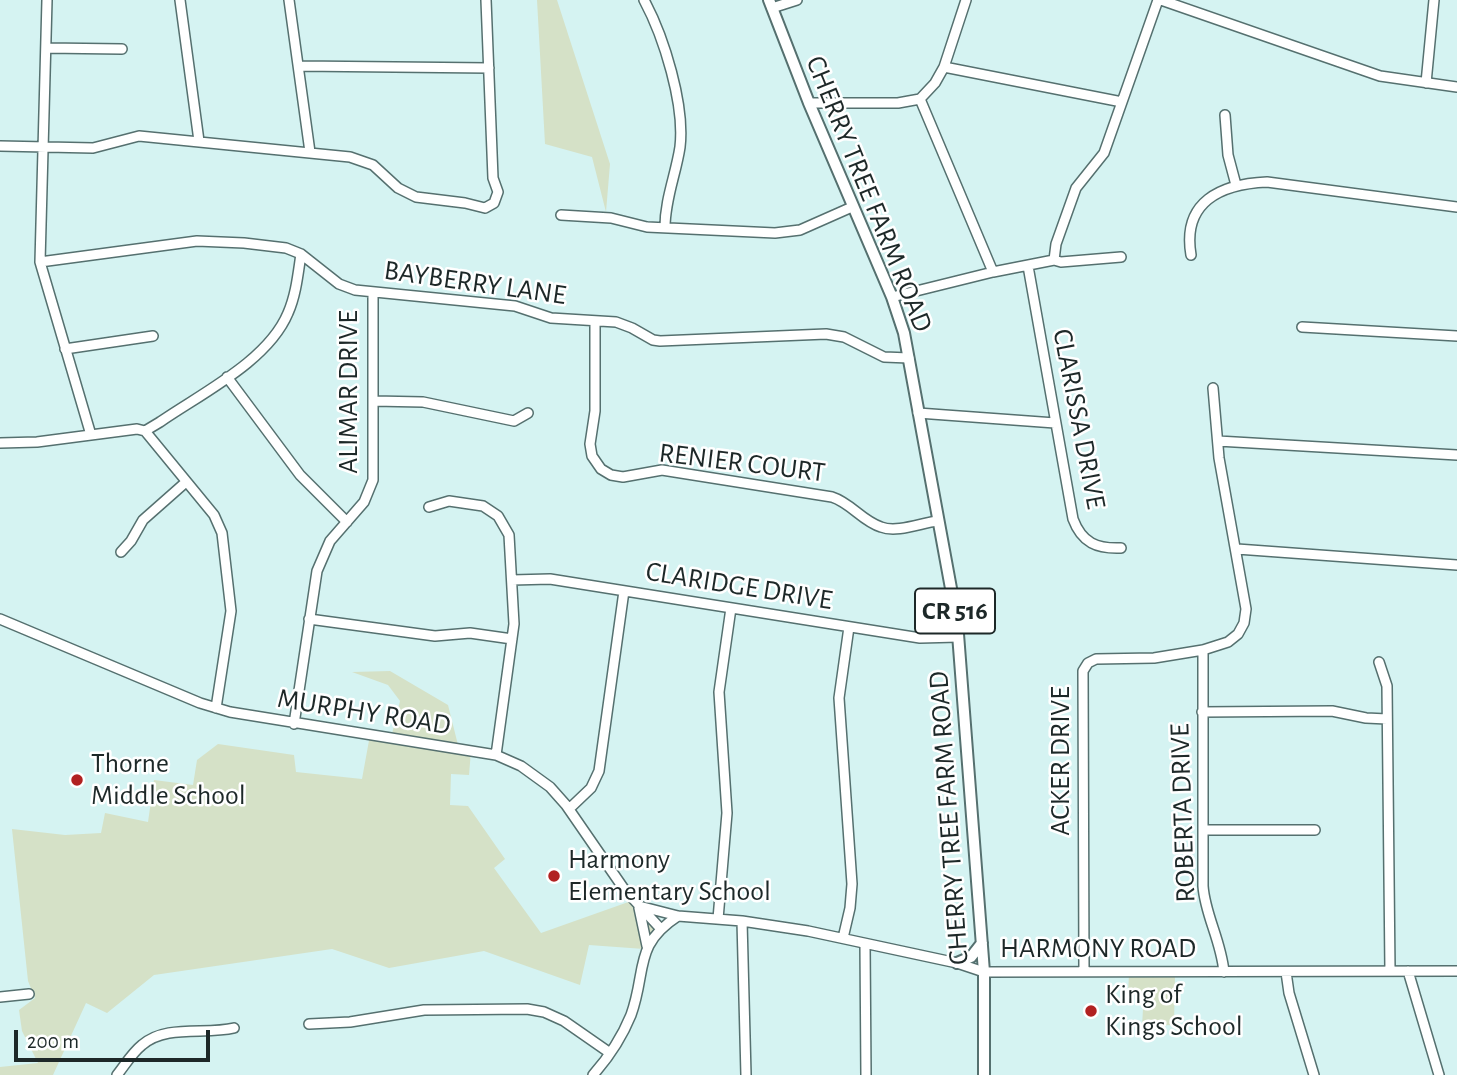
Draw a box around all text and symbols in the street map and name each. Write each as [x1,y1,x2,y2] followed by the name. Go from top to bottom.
[798,51,940,337] street label: CHERRY TREE FARM ROAD
[382,254,568,312] street label: BAYBERRY LANE
[332,310,366,474] street label: ALIMAR DRIVE
[1045,326,1113,512] street label: CLARISSA DRIVE
[657,436,827,490] street label: RENIER COURT
[643,555,835,617] street label: CLARIDGE DRIVE
[915,589,995,634] road number: CR 516
[922,670,976,966] street label: CHERRY TREE FARM ROAD
[275,682,453,742] street label: MURPHY ROAD
[1044,686,1078,836] street label: ACKER DRIVE
[1163,723,1203,903] street label: ROBERTA DRIVE
[91,747,246,813] place label: Thorne Middle School
[69,772,85,788] marker: Thorne Middle School
[568,843,771,909] place label: Harmony Elementary School
[546,868,562,884] marker: Harmony Elementary School
[1000,932,1196,966] street label: HARMONY ROAD
[1105,978,1243,1044] place label: King of Kings School
[1083,1003,1099,1019] marker: King of Kings School
[18,1016,214,1060] scale bar
[27,1031,79,1052] text: 200 m

